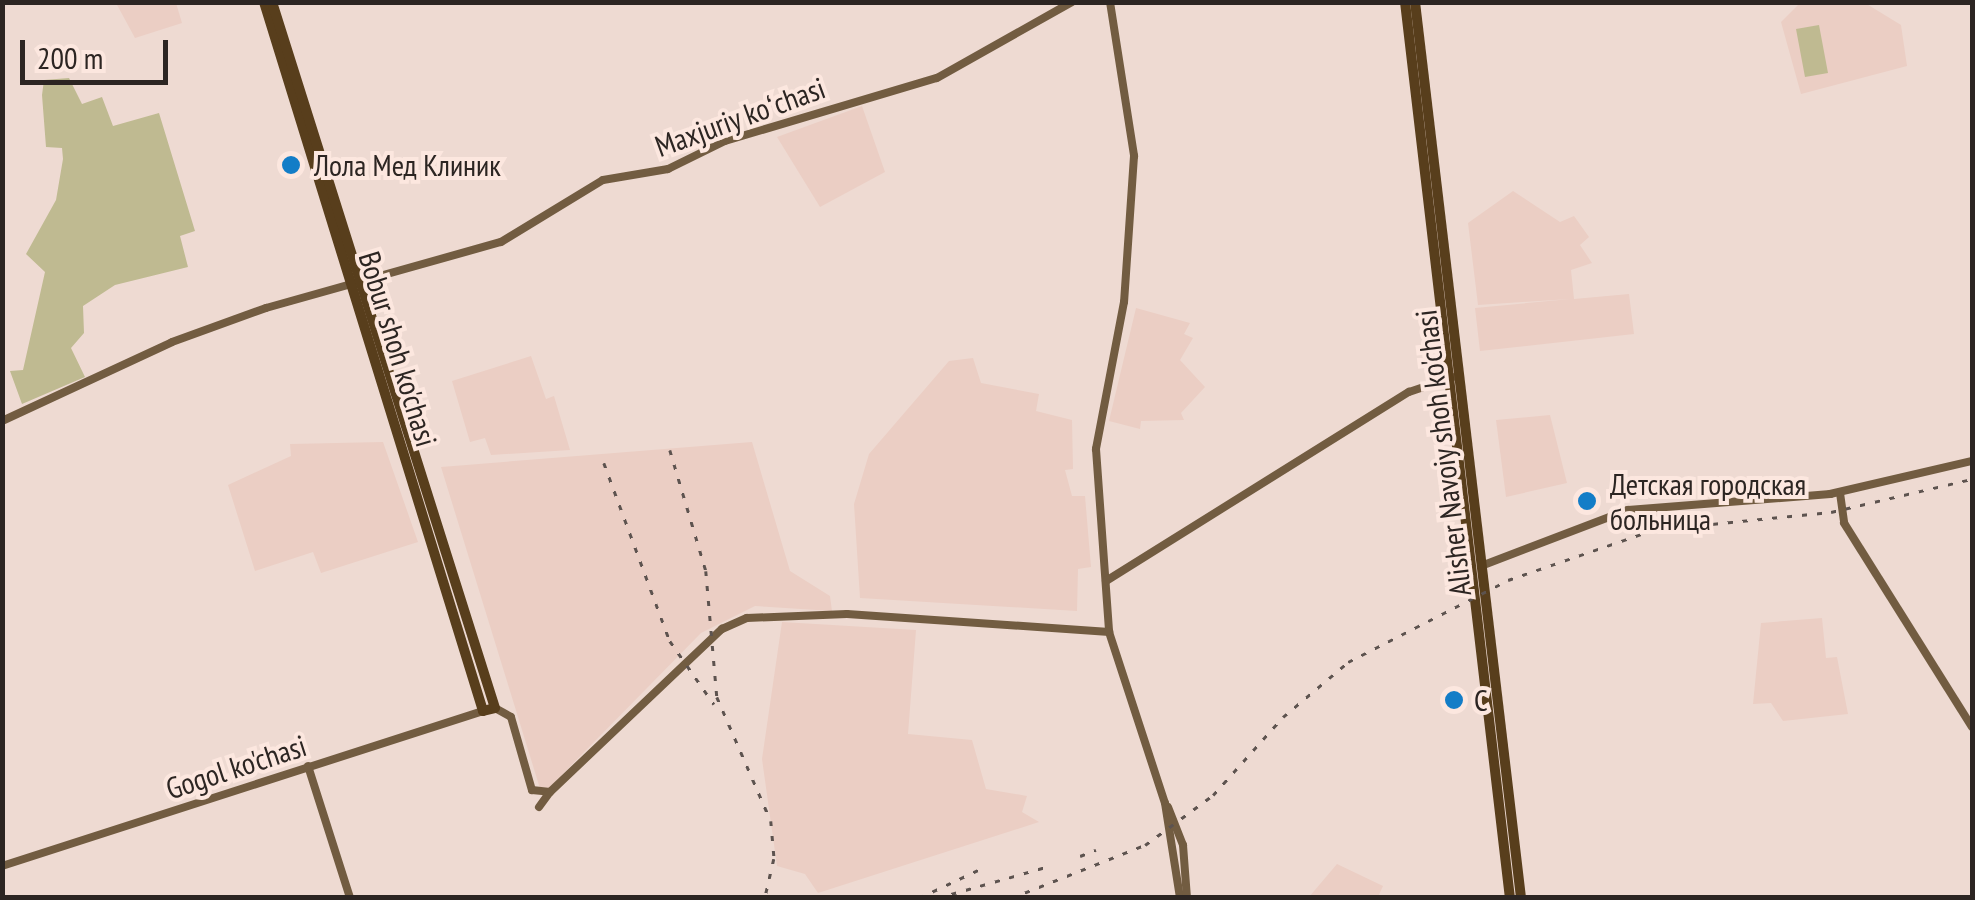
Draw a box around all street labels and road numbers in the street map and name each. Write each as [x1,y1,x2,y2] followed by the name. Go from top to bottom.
[650,70,830,164] street label: Maxjuriy koʻchasi
[351,247,445,451] street label: Bobur shoh ko'chasi
[1408,307,1478,599] street label: Alisher Navoiy shoh ko'chasi
[161,727,311,807] street label: Gogol ko'chasi

